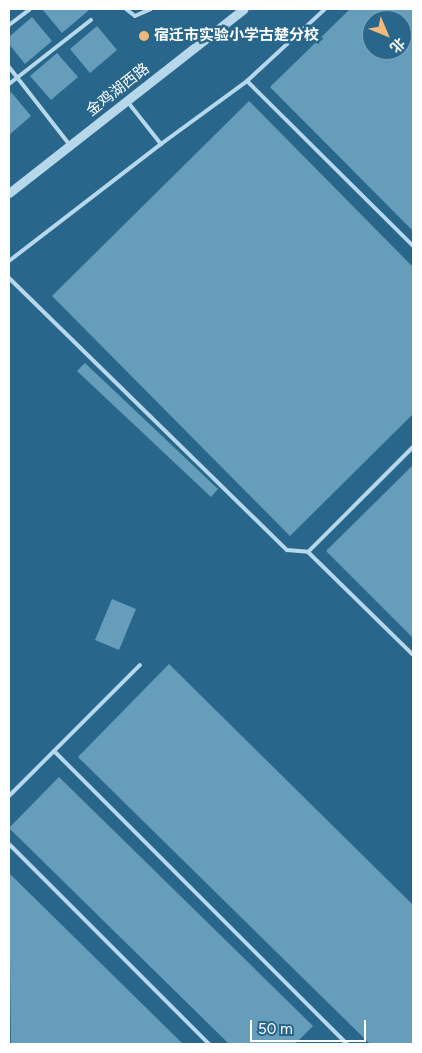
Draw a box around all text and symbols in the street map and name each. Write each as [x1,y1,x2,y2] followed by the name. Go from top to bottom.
[362,10,412,60] north arrow
[154,27,319,45] place label: 宿迁市实验小学古楚分校
[138,30,150,42] marker: 宿迁市实验小学古楚分校
[386,34,408,56] text: 北
[83,60,153,120] street label: 金鸡湖西路
[252,1010,368,1042] scale bar
[258,1020,293,1038] text: 50 m

